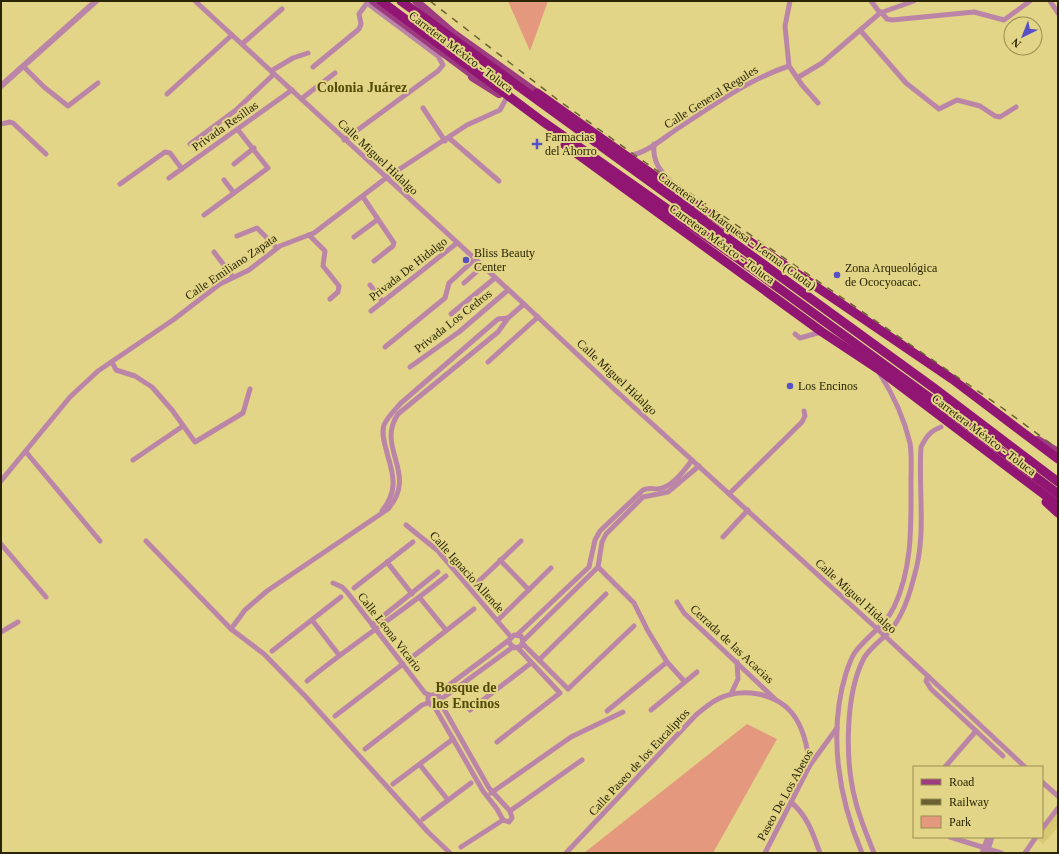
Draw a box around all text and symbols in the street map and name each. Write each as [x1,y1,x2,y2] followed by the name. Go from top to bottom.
[406,8,516,96] street label: Carretera México - Toluca
[1003,16,1043,56] north arrow
[1009,36,1023,50] text: N
[662,62,761,132] street label: Calle General Regules
[317,80,407,95] district label: Colonia Juárez
[189,98,261,154] street label: Privada Resillas
[335,116,421,198] street label: Calle Miguel Hidalgo
[545,130,597,158] place label: Farmacias del Ahorro
[532,139,542,149] marker: Farmacias del Ahorro
[655,169,819,293] street label: Carretera La Marquesa - Lerma (Cuota)
[667,201,778,287] street label: Carretera México - Toluca
[182,231,280,303] street label: Calle Emiliano Zapata
[366,234,450,304] street label: Privada De Hidalgo
[474,246,535,274] place label: Bliss Beauty Center
[461,255,471,265] marker: Bliss Beauty Center
[845,261,938,289] place label: Zona Arqueológica de Ococyoacac.
[832,270,842,280] marker: Zona Arqueológica de Ococyoacac.
[411,286,495,356] street label: Privada Los Cedros
[574,336,660,418] street label: Calle Miguel Hidalgo
[798,379,858,393] place label: Los Encinos
[785,381,795,391] marker: Los Encinos
[929,391,1039,479] street label: Carretera México - Toluca
[427,528,507,616] street label: Calle Ignacio Allende
[812,556,900,636] street label: Calle Miguel Hidalgo
[355,590,425,674] street label: Calle Leona Vicario
[687,602,777,686] street label: Cerrada de las Acacias
[432,680,500,711] district label: Bosque de los Encinos
[586,705,693,818] street label: Calle Paseo de los Eucaliptos
[754,747,816,843] street label: Paseo De Los Abetos
[913,766,1043,838] legend
[949,775,974,789] text: Road
[949,795,989,809] text: Railway
[949,815,971,829] text: Park

